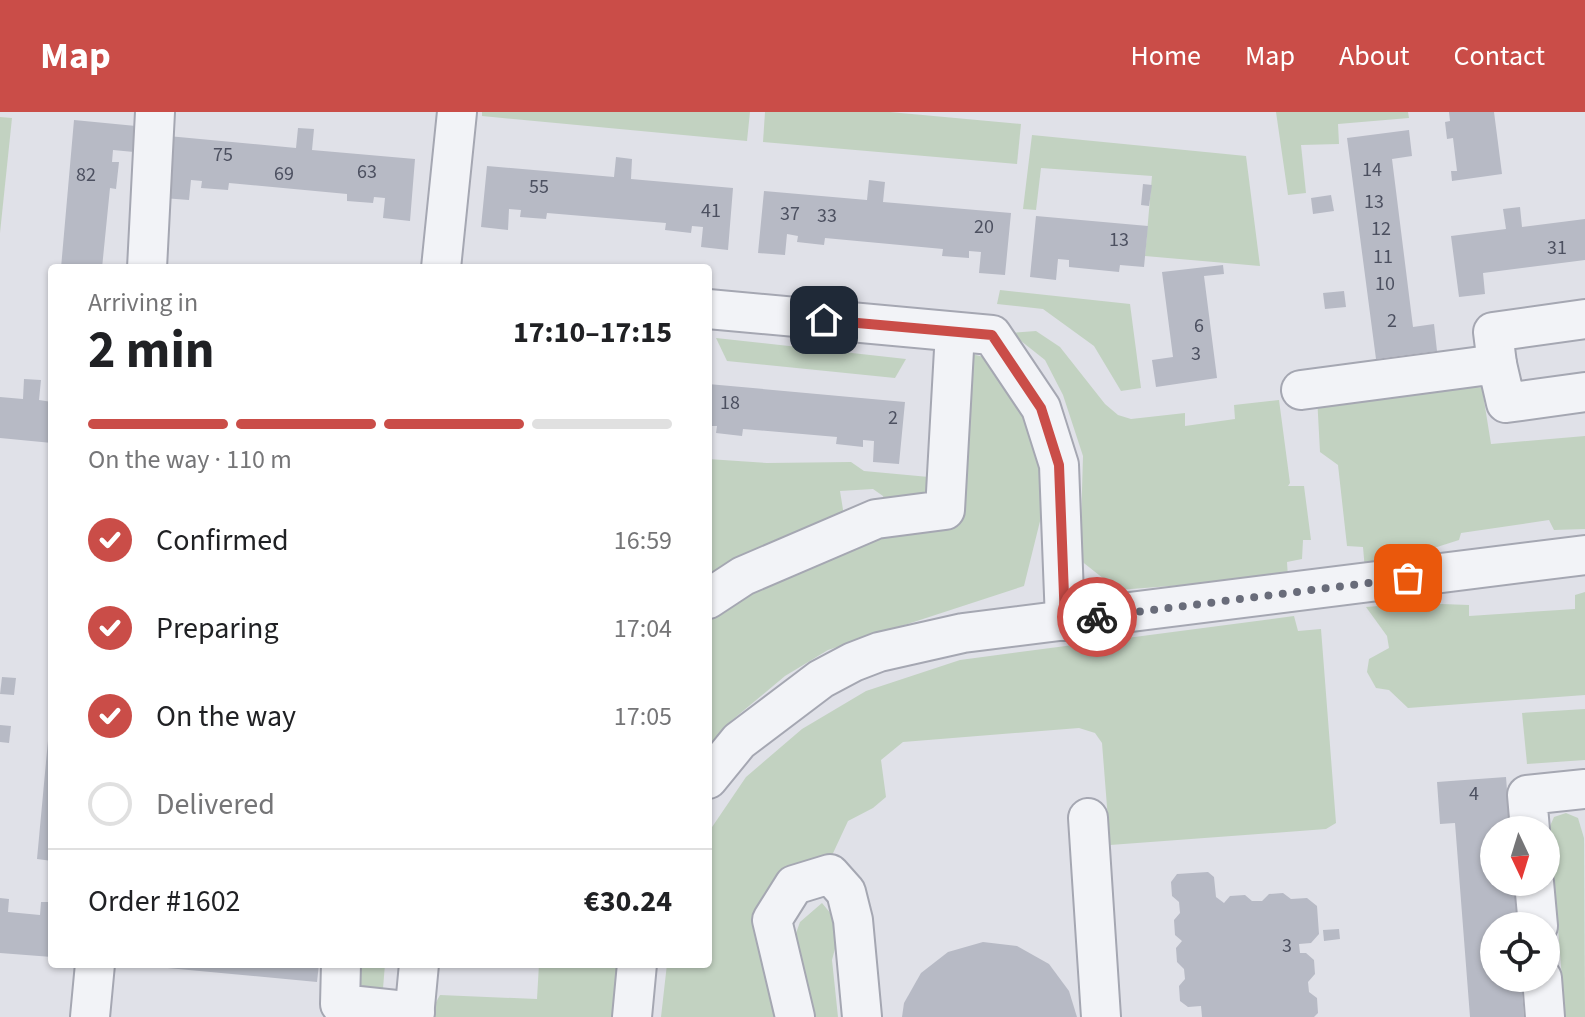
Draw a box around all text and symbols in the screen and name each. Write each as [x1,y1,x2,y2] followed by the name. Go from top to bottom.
[40,29,111,83] text: Map
[1130,36,1201,76] text: Home
[1245,36,1295,76] text: Map
[1339,36,1410,76] text: About
[1454,36,1545,76] text: Contact
[213,141,233,169] house number: 75
[1362,156,1382,184] house number: 14
[357,158,377,186] house number: 63
[274,160,294,188] house number: 69
[76,161,96,189] house number: 82
[529,173,549,201] house number: 55
[1364,188,1384,216] house number: 13
[701,197,721,225] house number: 41
[780,200,800,228] house number: 37
[817,202,837,230] house number: 33
[974,213,994,241] house number: 20
[1371,215,1391,243] house number: 12
[1109,226,1129,254] house number: 13
[1547,234,1567,262] house number: 31
[1373,243,1393,271] house number: 11
[1375,270,1395,298] house number: 10
[88,284,198,321] text: Arriving in
[790,286,858,354] pin
[802,298,846,342] icon: home
[1387,307,1397,335] house number: 2
[513,311,672,354] text: 17:10–17:15
[1194,312,1204,340] house number: 6
[88,314,215,388] text: 2 min
[1191,340,1201,368] house number: 3
[720,389,740,417] house number: 18
[888,404,898,432] house number: 2
[88,441,292,478] text: On the way · 110 m
[88,518,132,562] icon: check
[156,519,289,562] text: Confirmed
[614,522,672,559] text: 16:59
[1374,544,1442,612] pin
[1386,556,1430,600] icon: bag
[1057,577,1137,657] courier
[1075,595,1119,639] icon: bike
[88,606,132,650] icon: check
[156,607,279,650] text: Preparing
[614,610,672,647] text: 17:04
[88,694,132,738] icon: check
[156,695,296,738] text: On the way
[614,698,672,735] text: 17:05
[1469,780,1479,808] house number: 4
[156,783,275,826] text: Delivered
[1480,816,1560,896] north arrow
[1480,816,1560,992] map controls
[88,880,241,923] text: Order #1602
[584,880,672,923] text: €30.24
[1480,912,1560,992] button: locate
[1282,932,1292,960] house number: 3

